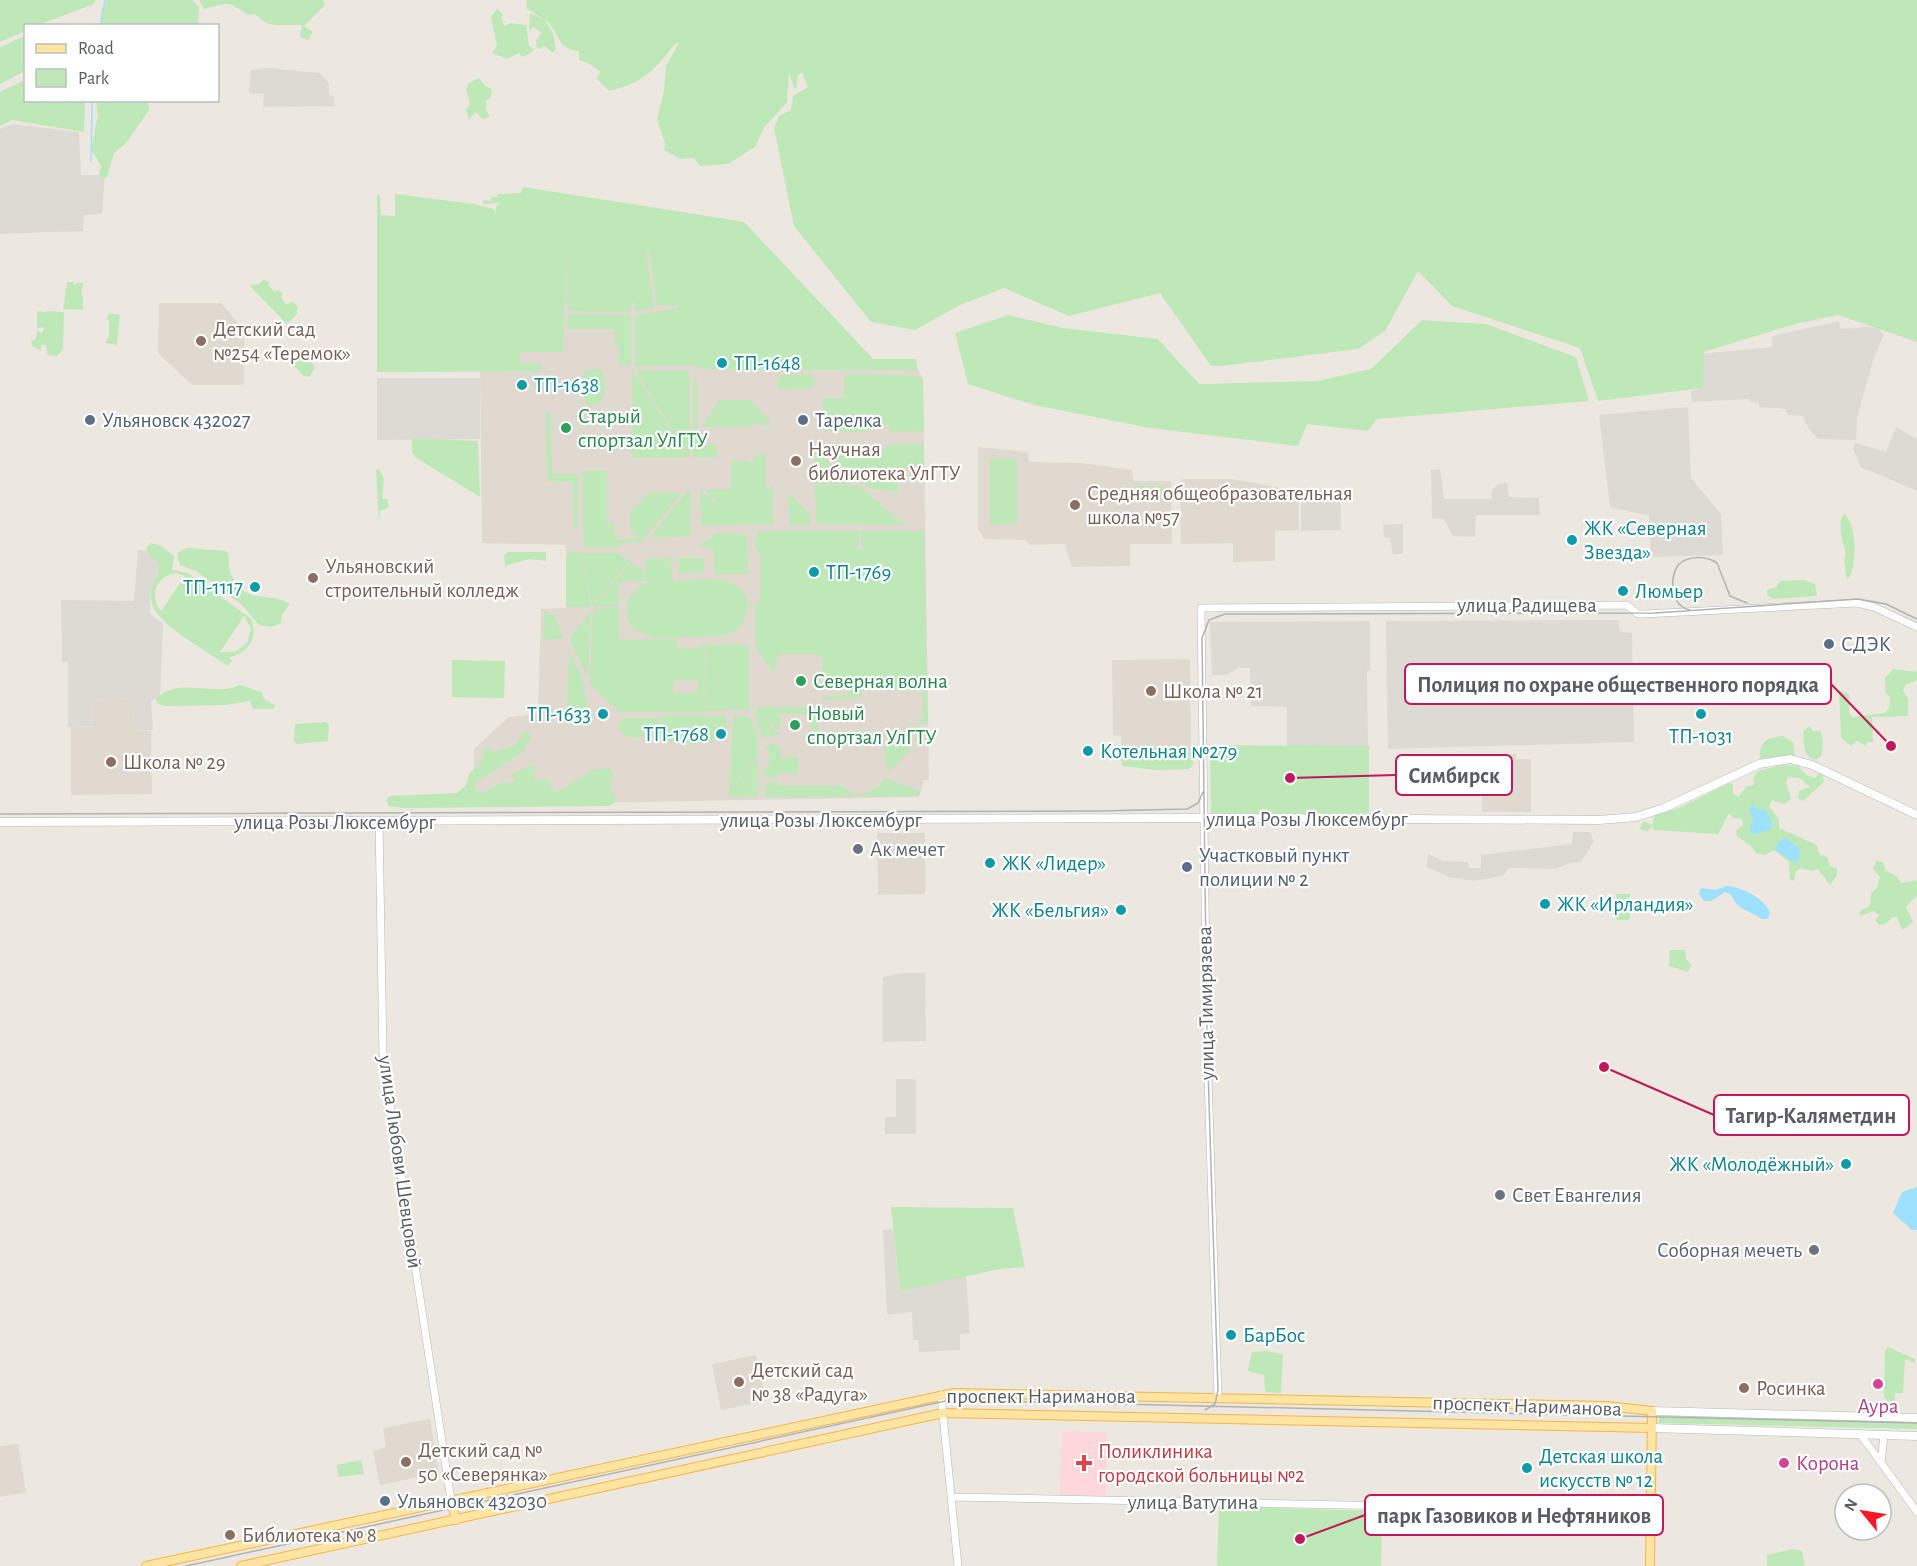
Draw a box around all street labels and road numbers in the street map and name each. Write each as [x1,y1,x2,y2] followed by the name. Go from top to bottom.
[1456,595,1597,616] street label: улица Радищева
[1205,809,1409,830] street label: улица Розы Люксембург
[719,810,923,831] street label: улица Розы Люксембург
[233,812,437,833] street label: улица Розы Люксембург
[1194,925,1218,1081] street label: улица Тимирязева
[375,1053,425,1270] street label: улица Любови Шевцовой
[946,1386,1136,1407] street label: проспект Нариманова
[1432,1392,1623,1420] street label: проспект Нариманова
[1127,1492,1259,1513] street label: улица Ватутина

